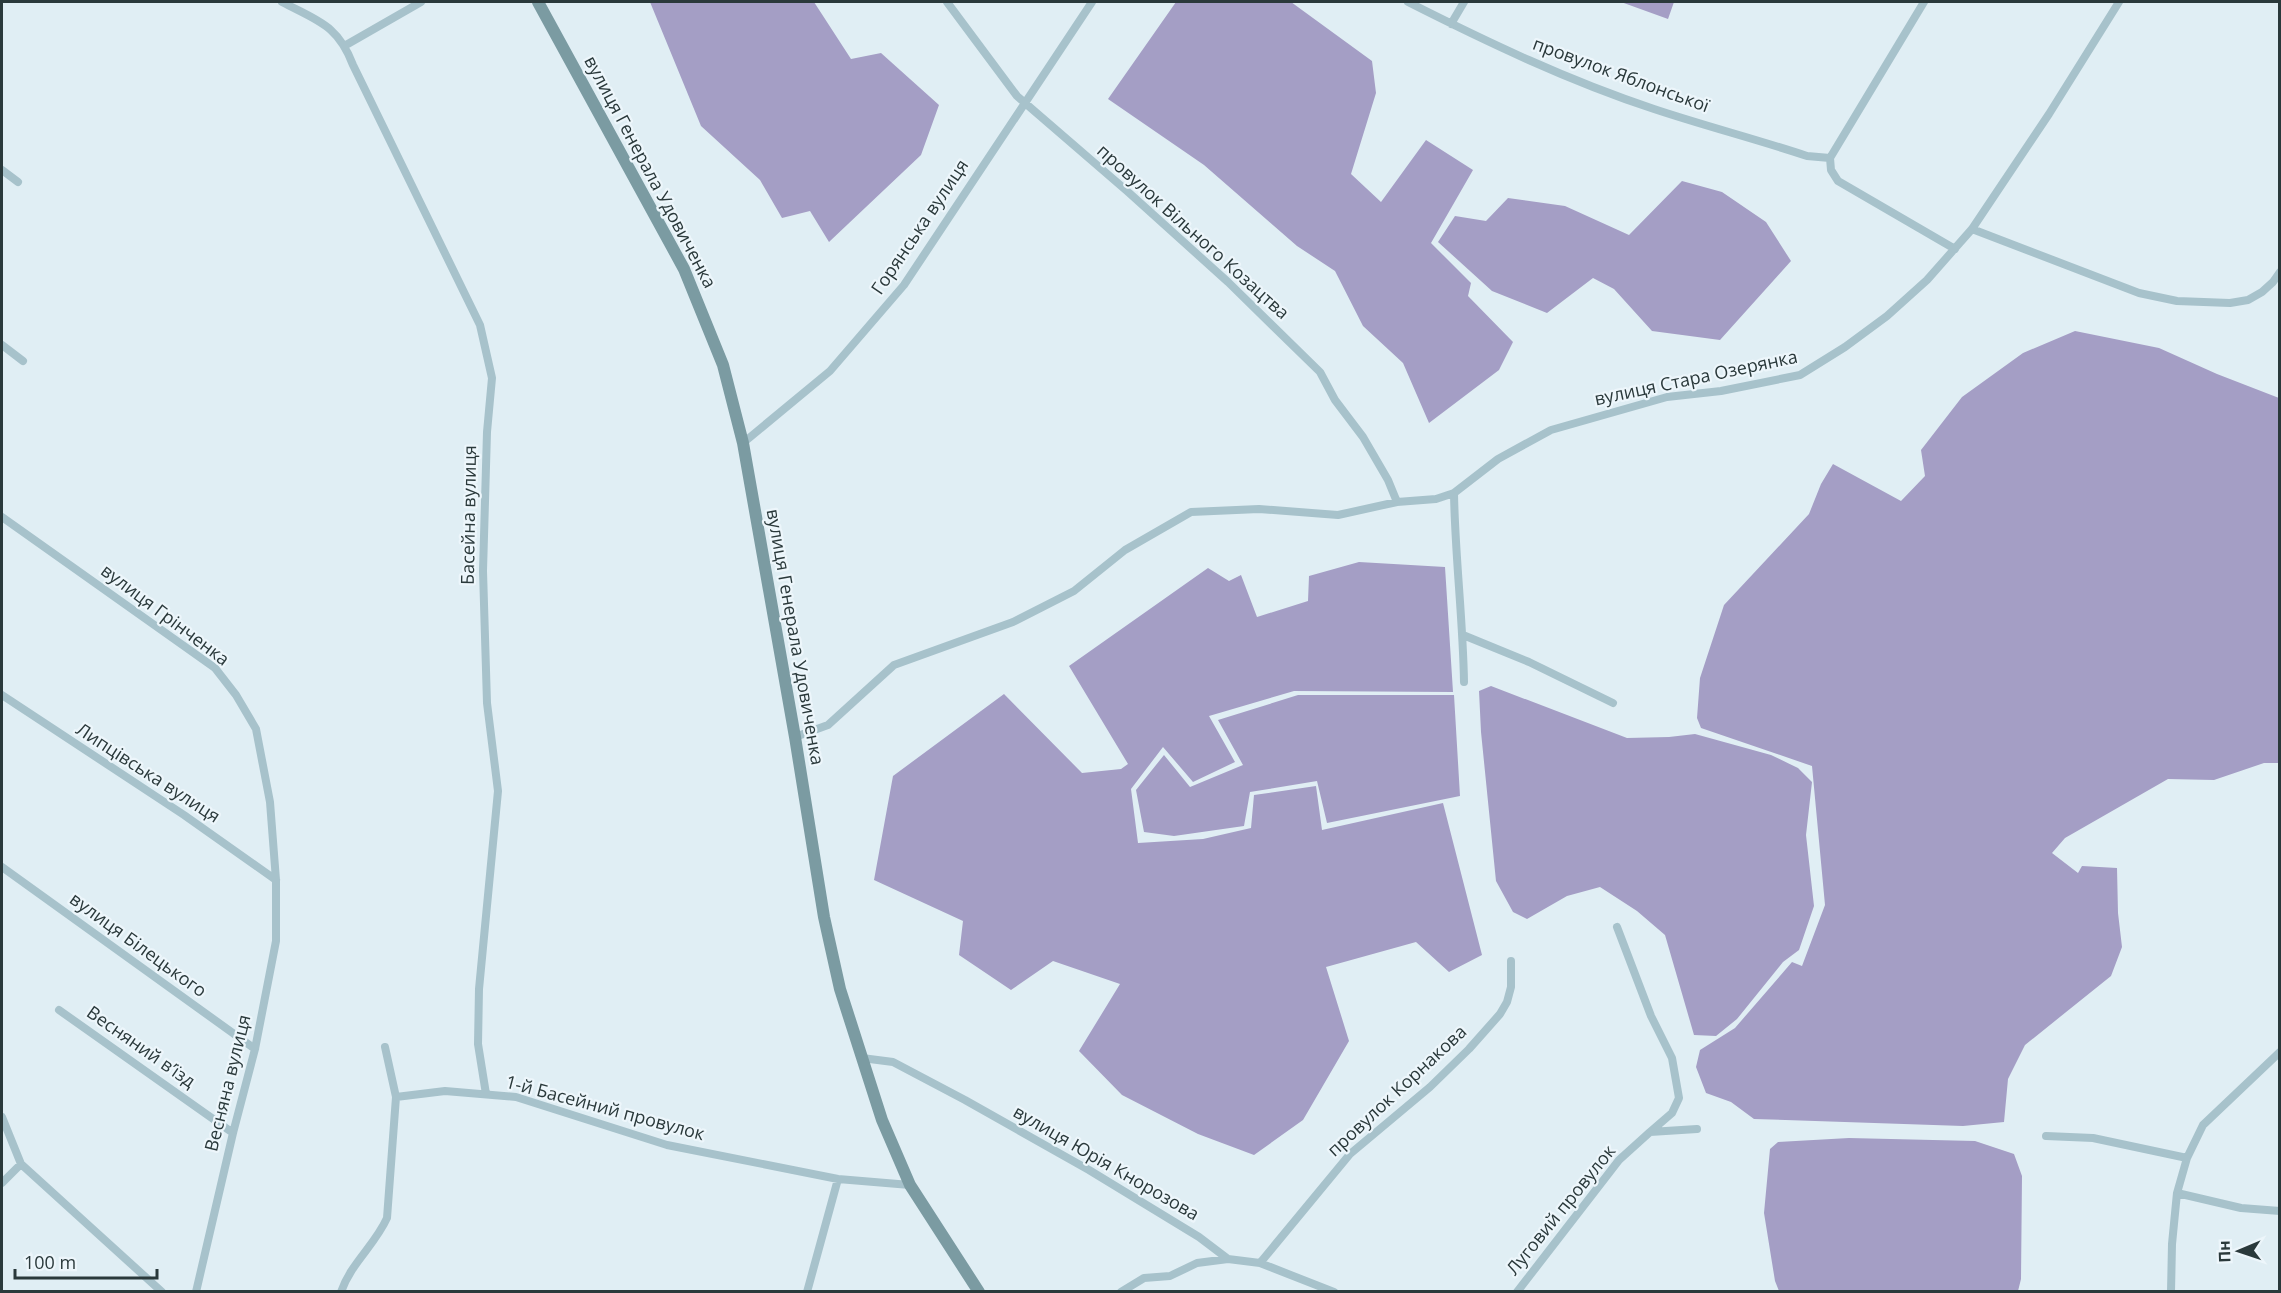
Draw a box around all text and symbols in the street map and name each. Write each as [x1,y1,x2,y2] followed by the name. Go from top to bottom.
[1530,31,1713,117] street label: провулок Яблонської
[579,51,722,292] street label: вулиця Генерала Удовиченка
[1093,138,1295,324] street label: провулок Вільного Козацтва
[865,154,973,299] street label: Горянська вулиця
[1592,344,1800,410] street label: вулиця Стара Озерянка
[455,445,481,585] street label: Басейна вулиця
[762,507,830,767] street label: вулиця Генерала Удовиченка
[96,558,235,670] street label: вулиця Грінченка
[72,717,225,828] street label: Липцівська вулиця
[65,886,212,1002] street label: вулиця Білецького
[82,1000,201,1093] street label: Весняний вʼїзд
[198,1012,256,1154] street label: Весняна вулиця
[1322,1019,1471,1161] street label: провулок Корнакова
[503,1069,708,1145] street label: 1-й Басейний провулок
[1009,1099,1204,1225] street label: вулиця Юрія Кнорозова
[1500,1139,1621,1279] street label: Луговий провулок
[2209,1221,2269,1281] north arrow
[2213,1240,2235,1263] text: Пн
[15,1242,158,1280] scale bar
[24,1250,76,1274] text: 100 m

